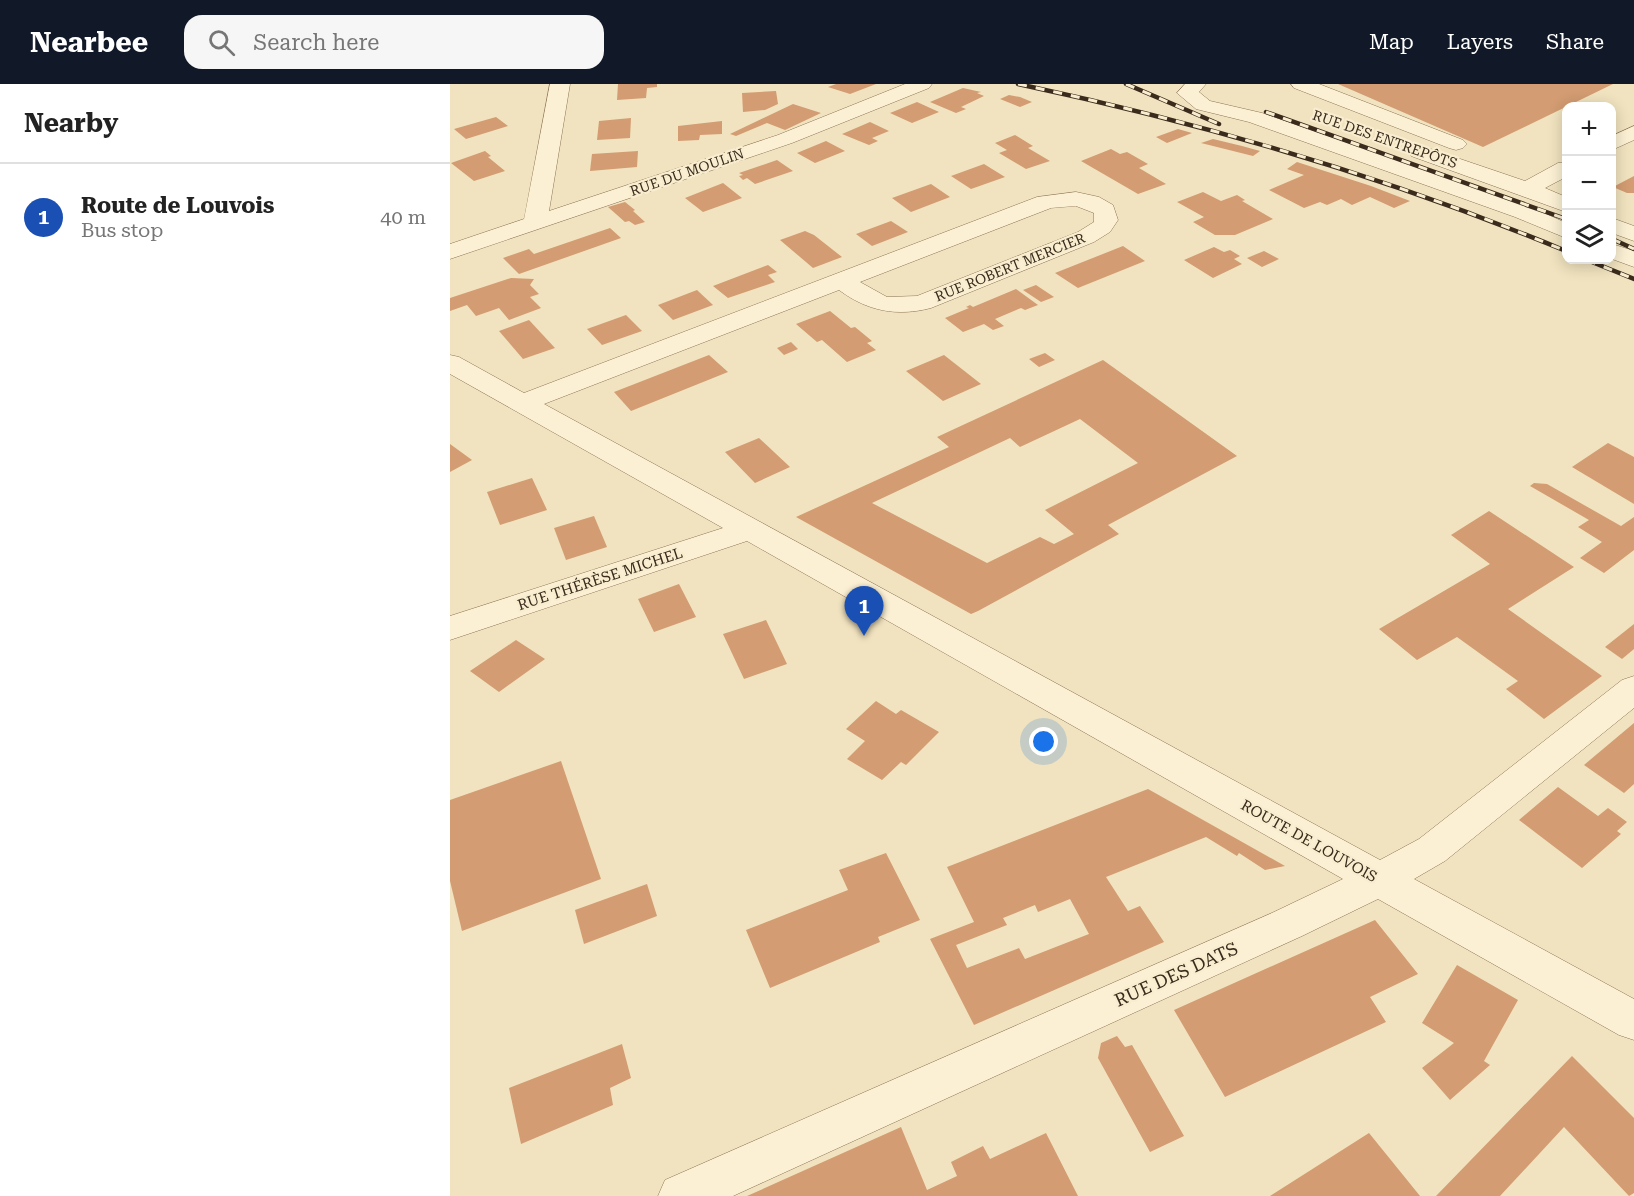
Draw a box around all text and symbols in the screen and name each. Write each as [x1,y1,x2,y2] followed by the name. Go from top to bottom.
[184,15,604,69] search box
[30,26,148,59] text: Nearbee
[205,26,238,59] icon: search
[253,30,379,55] text: Search here
[1369,30,1414,54] text: Map
[1447,30,1513,54] text: Layers
[1546,30,1604,54] text: Share
[1562,102,1616,264] map controls
[1562,102,1616,156] button: +
[1311,107,1460,171] street label: RUE DES ENTREPÔTS
[24,108,118,138] text: Nearby
[628,145,746,199] street label: RUE DU MOULIN
[1562,156,1616,210] button: −
[81,193,274,218] text: Route de Louvois
[38,205,49,229] text: 1
[380,205,426,229] text: 40 m
[1562,210,1616,264] button: layers
[81,218,163,242] text: Bus stop
[932,229,1088,305] street label: RUE ROBERT MERCIER
[515,544,685,614] street label: RUE THÉRÈSE MICHEL
[844,586,884,636] pin: 1
[1029,727,1058,756] your location
[1238,796,1380,886] street label: ROUTE DE LOUVOIS
[1111,937,1241,1011] street label: RUE DES DATS

